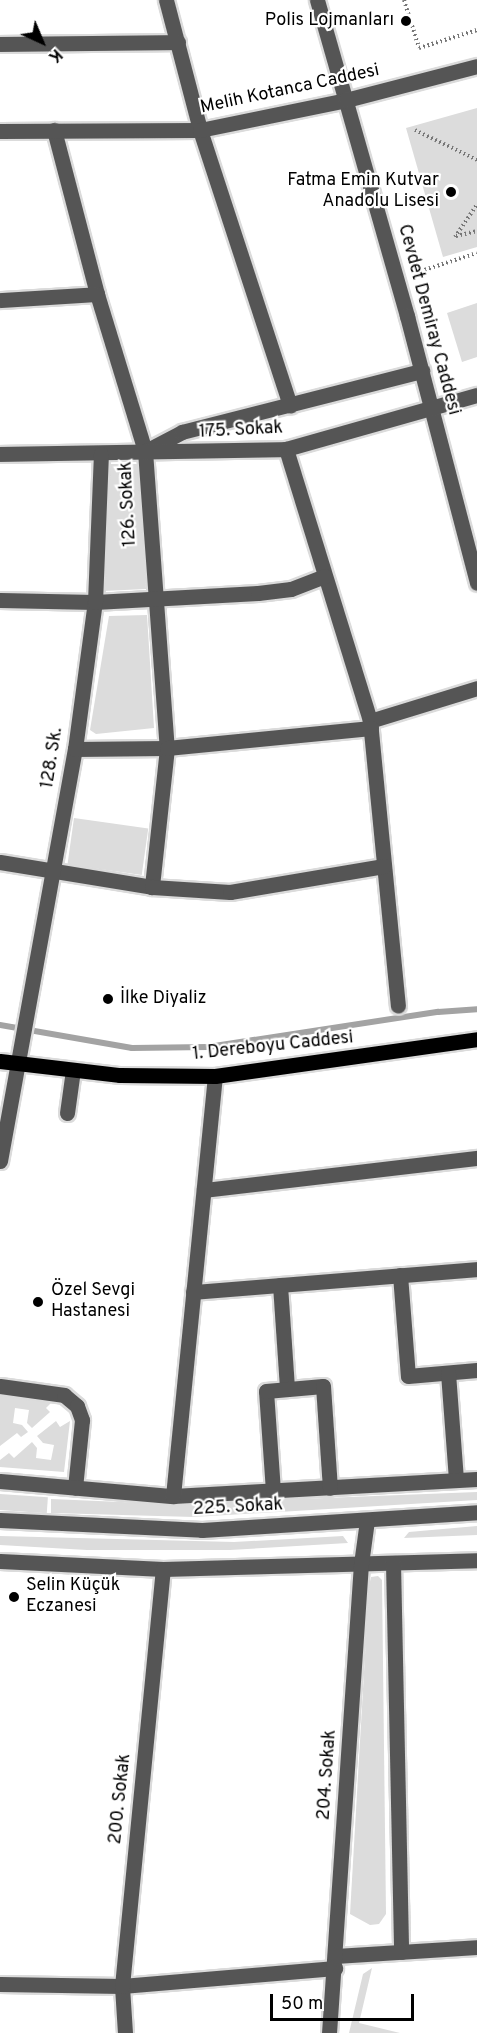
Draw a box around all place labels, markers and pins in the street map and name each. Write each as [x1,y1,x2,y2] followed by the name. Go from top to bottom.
[265,10,394,32] place label: Polis Lojmanları
[399,14,413,28] marker: Polis Lojmanları
[287,171,439,213] place label: Fatma Emin Kutvar Anadolu Lisesi
[444,185,458,199] marker: Fatma Emin Kutvar Anadolu Lisesi
[120,988,207,1010] place label: İlke Diyaliz
[101,992,115,1006] marker: İlke Diyaliz
[51,1281,135,1324] place label: Özel Sevgi Hastanesi
[29,1293,47,1311] marker: Özel Sevgi Hastanesi
[26,1576,120,1618] place label: Selin Küçük Eczanesi
[7,1590,21,1604] marker: Selin Küçük Eczanesi

